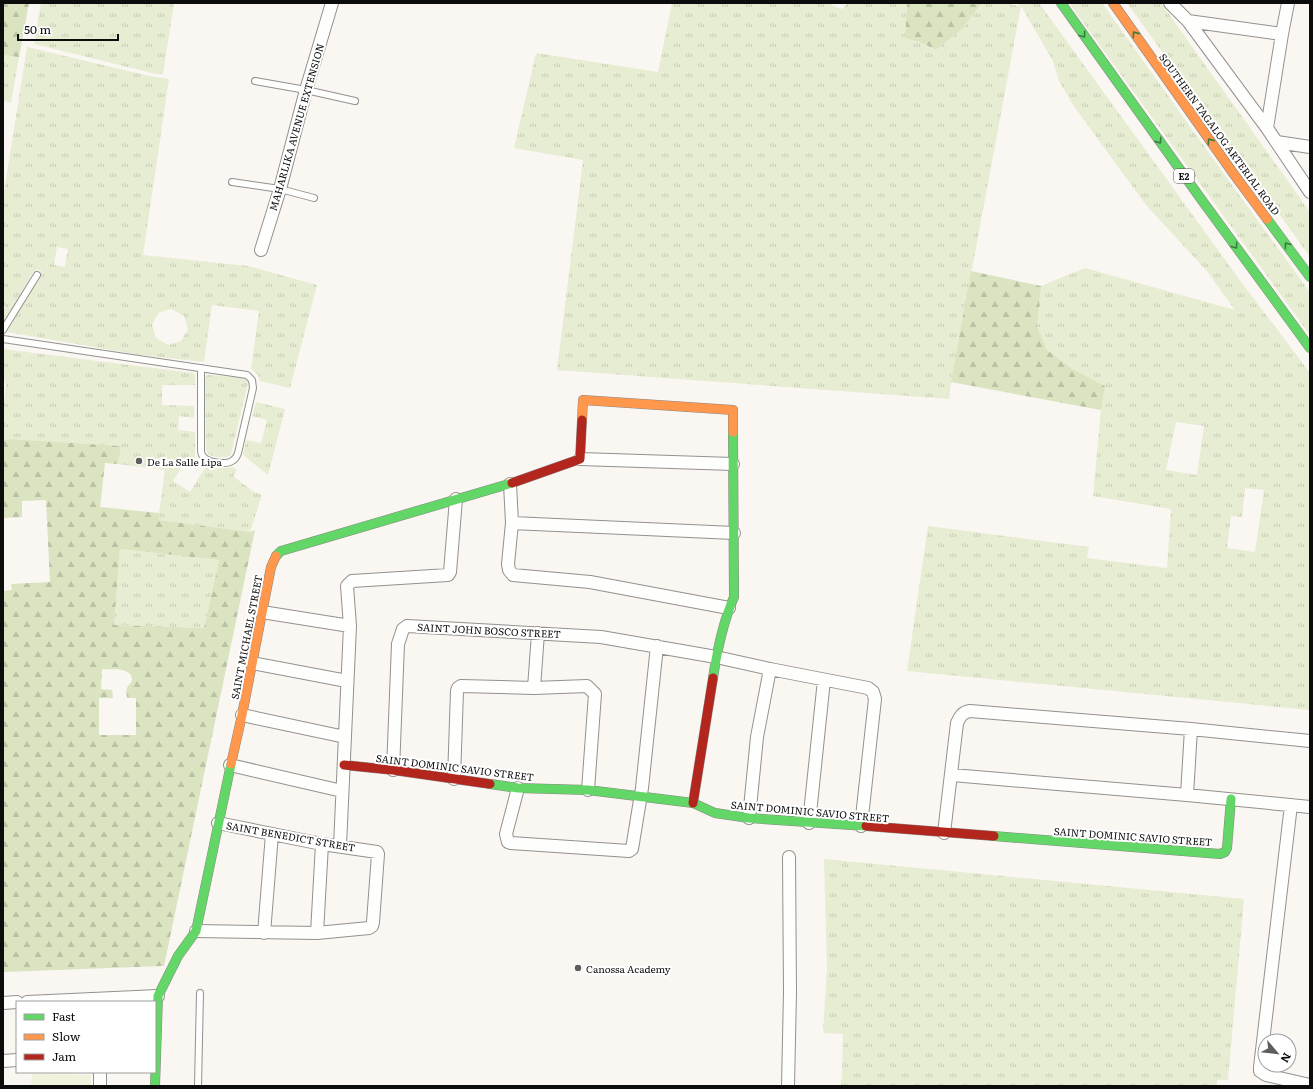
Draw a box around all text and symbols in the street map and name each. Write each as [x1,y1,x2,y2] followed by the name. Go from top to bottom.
[18,16,118,42] scale bar
[24,20,51,38] text: 50 m
[1079,30,1086,37] one-way arrow
[1132,31,1140,38] one-way arrow
[265,41,327,213] street label: MAHARLIKA AVENUE EXTENSION
[1156,50,1284,218] street label: SOUTHERN TAGALOG ARTERIAL ROAD
[1154,136,1161,143] one-way arrow
[1208,138,1215,145] one-way arrow
[1174,169,1194,183] road number: E2
[1230,242,1238,249] one-way arrow
[1285,243,1292,250] one-way arrow
[147,454,223,469] place label: De La Salle Lipa
[134,456,144,466] marker: De La Salle Lipa
[227,573,265,701] street label: SAINT MICHAEL STREET
[417,619,561,641] street label: SAINT JOHN BOSCO STREET
[375,750,535,784] street label: SAINT DOMINIC SAVIO STREET
[730,797,890,825] street label: SAINT DOMINIC SAVIO STREET
[225,817,357,855] street label: SAINT BENEDICT STREET
[1053,823,1213,849] street label: SAINT DOMINIC SAVIO STREET
[586,961,671,976] place label: Canossa Academy
[573,963,583,973] marker: Canossa Academy
[16,1001,156,1073] legend
[52,1007,76,1025] text: Fast
[52,1027,81,1045] text: Slow
[1257,1033,1297,1073] north arrow
[52,1047,77,1065] text: Jam
[1277,1050,1296,1066] text: N

